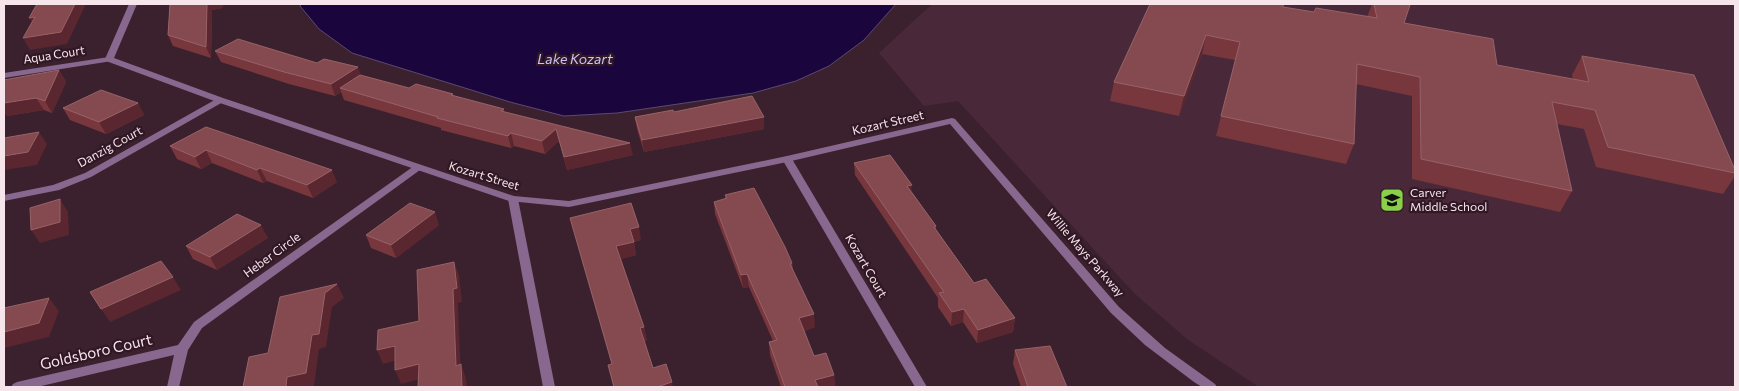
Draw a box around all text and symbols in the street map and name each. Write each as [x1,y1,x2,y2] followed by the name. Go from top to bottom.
[22,42,86,66] street label: Aqua Court
[537,50,613,67] water label: Lake Kozart
[851,107,925,137] street label: Kozart Street
[75,123,144,170] street label: Danzig Court
[447,158,521,192] street label: Kozart Street
[1410,185,1487,213] place label: Carver Middle School
[1379,187,1405,213] school or university icon: Carver Middle School
[1044,206,1128,299] street label: Willie Mays Parkway
[240,229,303,280] street label: Heber Circle
[843,231,891,300] street label: Kozart Court
[38,329,154,373] street label: Goldsboro Court

